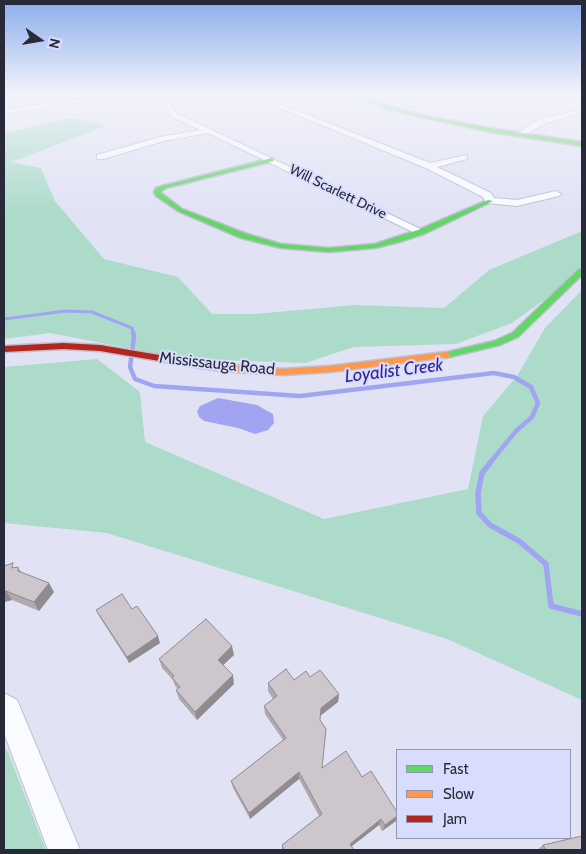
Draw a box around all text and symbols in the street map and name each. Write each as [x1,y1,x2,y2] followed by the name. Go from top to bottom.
[15,15,65,65] north arrow
[45,37,64,50] text: N
[287,161,389,223] street label: Will Scarlett Drive
[158,348,276,380] street label: Mississauga Road
[344,354,444,388] water label: Loyalist Creek
[396,749,571,839] legend
[443,760,468,778] text: Fast
[443,785,474,803] text: Slow
[443,810,467,828] text: Jam

